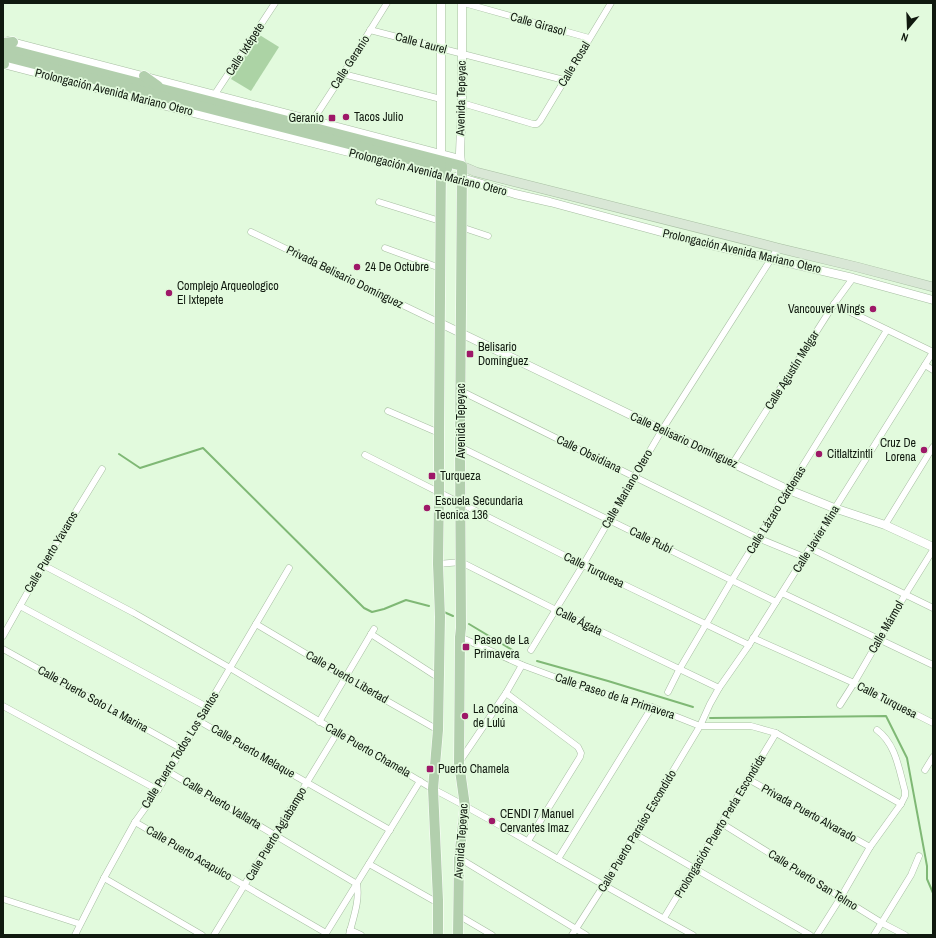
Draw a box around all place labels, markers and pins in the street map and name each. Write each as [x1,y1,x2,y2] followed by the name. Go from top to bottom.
[354,109,403,125] place label: Tacos Julio
[288,110,324,126] place label: Geranio
[341,112,351,122] marker: Tacos Julio
[327,113,337,123] marker: Geranio
[365,259,429,275] place label: 24 De Octubre
[352,262,362,272] marker: 24 De Octubre
[177,278,279,308] place label: Complejo Arqueologico El Ixtepete
[164,288,174,298] marker: Complejo Arqueologico El Ixtepete
[788,301,865,317] place label: Vancouver Wings
[868,304,878,314] marker: Vancouver Wings
[478,339,528,369] place label: Belisario Dominguez
[465,349,475,359] marker: Belisario Dominguez
[880,435,917,465] place label: Cruz De Lorena
[919,445,929,455] marker: Cruz De Lorena
[827,446,873,462] place label: Citlaltzintli
[814,449,824,459] marker: Citlaltzintli
[440,468,481,484] place label: Turqueza
[427,471,437,481] marker: Turqueza
[435,493,524,523] place label: Escuela Secundaria Tecnica 136
[422,503,432,513] marker: Escuela Secundaria Tecnica 136
[474,632,530,662] place label: Paseo de La Primavera
[461,642,471,652] marker: Paseo de La Primavera
[473,701,518,731] place label: La Cocina de Lulú
[460,711,470,721] marker: La Cocina de Lulú
[438,761,510,777] place label: Puerto Chamela
[425,764,435,774] marker: Puerto Chamela
[500,806,574,836] place label: CENDI 7 Manuel Cervantes Imaz
[487,816,497,826] marker: CENDI 7 Manuel Cervantes Imaz

